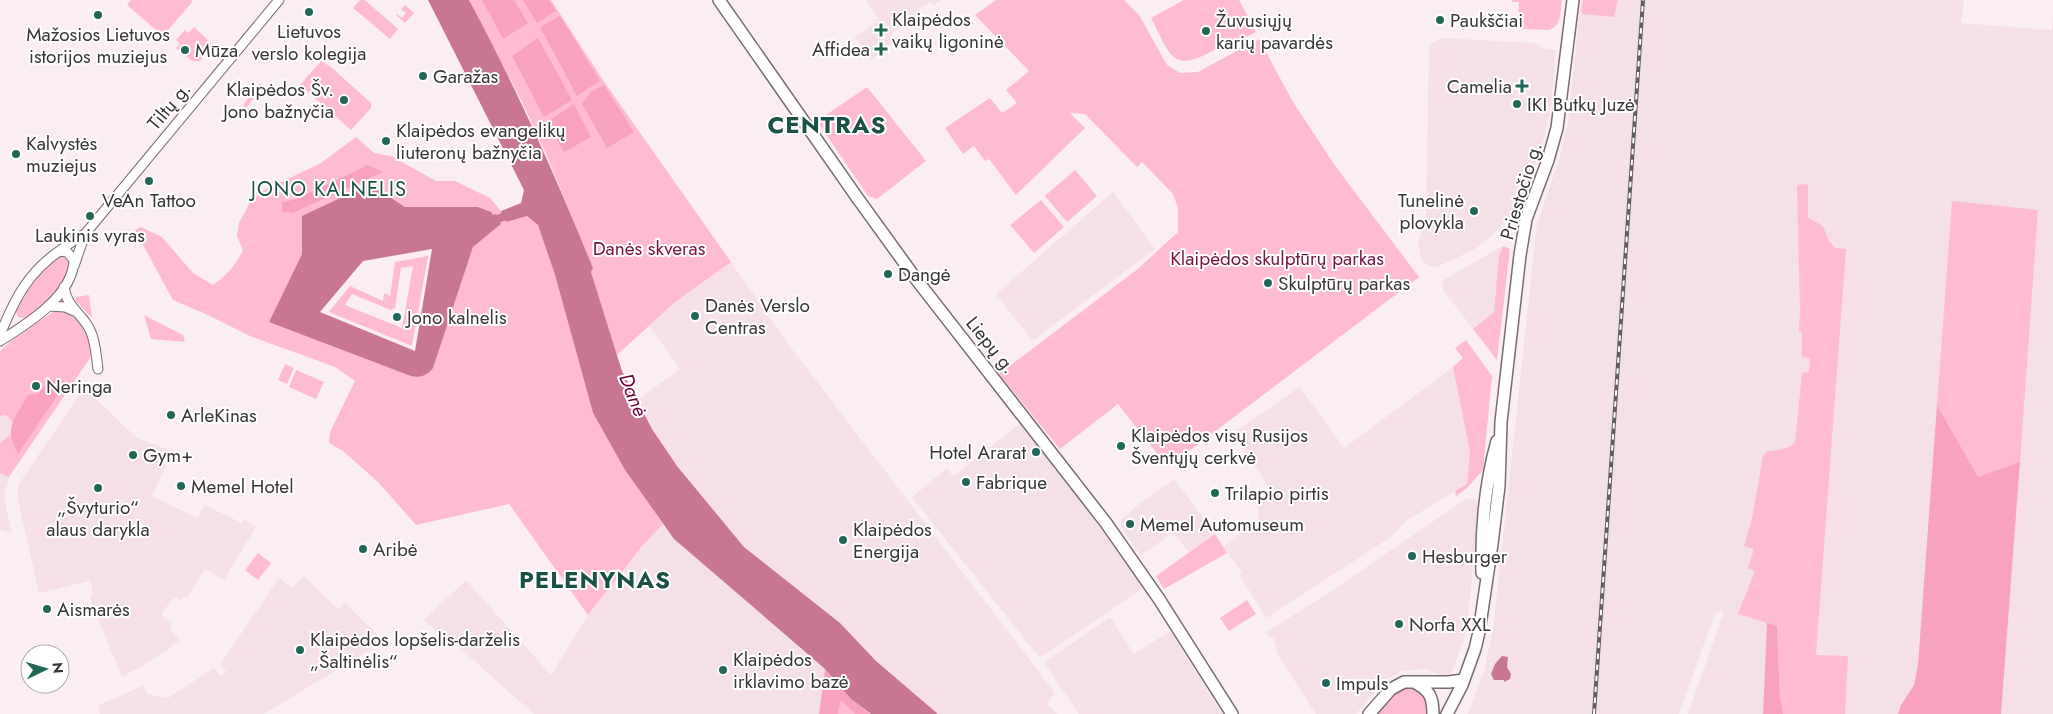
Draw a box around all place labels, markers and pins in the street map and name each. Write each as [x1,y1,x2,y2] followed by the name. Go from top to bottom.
[303,6,315,18] marker: Lietuvos verslo kolegija
[892,6,1004,55] place label: Klaipėdos vaikų ligoninė
[1216,7,1333,56] place label: Žuvusiųjų karių pavardės
[1450,7,1523,34] place label: Paukščiai
[92,9,104,21] marker: Mažosios Lietuvos istorijos muziejus
[1434,14,1446,26] marker: Paukščiai
[252,18,366,67] place label: Lietuvos verslo kolegija
[26,21,170,70] place label: Mažosios Lietuvos istorijos muziejus
[874,23,888,37] marker: Klaipėdos vaikų ligoninė
[1200,25,1212,37] marker: Žuvusiųjų karių pavardės
[812,36,870,63] place label: Affidea
[195,37,238,64] place label: Mūza
[874,42,888,56] marker: Affidea
[179,44,191,56] marker: Mūza
[433,63,498,90] place label: Garažas
[417,70,429,82] marker: Garažas
[1447,73,1512,100] place label: Camelia
[220,76,334,125] place label: Klaipėdos Šv. Jono bažnyčia
[1516,80,1528,92] marker: Camelia
[1527,91,1635,118] place label: IKI Butkų Juzė
[338,94,350,106] marker: Klaipėdos Šv. Jono bažnyčia
[1511,98,1523,110] marker: IKI Butkų Juzė
[396,117,566,166] place label: Klaipėdos evangelikų liuteronų bažnyčia
[26,130,98,179] place label: Kalvystės muziejus
[380,135,392,147] marker: Klaipėdos evangelikų liuteronų bažnyčia
[10,148,22,160] marker: Kalvystės muziejus
[143,175,155,187] marker: VeAn Tattoo
[102,187,196,214] place label: VeAn Tattoo
[1398,187,1464,236] place label: Tunelinė plovykla
[1468,205,1480,217] marker: Tunelinė plovykla
[84,210,96,222] marker: Laukinis vyras
[35,222,145,249] place label: Laukinis vyras
[898,261,951,288] place label: Dangė
[882,268,894,280] marker: Dangė
[1278,270,1410,297] place label: Skulptūrų parkas
[1262,277,1274,289] marker: Skulptūrų parkas
[705,292,810,341] place label: Danės Verslo Centras
[404,304,507,331] place label: Jono kalnelis
[689,310,701,322] marker: Danės Verslo Centras
[391,311,403,323] marker: Jono kalnelis
[46,373,112,400] place label: Neringa
[30,380,42,392] marker: Neringa
[181,402,257,429] place label: ArleKinas
[165,409,177,421] marker: ArleKinas
[1131,422,1308,471] place label: Klaipėdos visų Rusijos Šventųjų cerkvė
[929,439,1026,466] place label: Hotel Ararat
[1115,440,1127,452] marker: Klaipėdos visų Rusijos Šventųjų cerkvė
[143,442,193,469] place label: Gym+
[1030,446,1042,458] marker: Hotel Ararat
[127,449,139,461] marker: Gym+
[976,469,1047,496] place label: Fabrique
[191,473,294,500] place label: Memel Hotel
[960,476,972,488] marker: Fabrique
[175,480,187,492] marker: Memel Hotel
[1225,480,1329,507] place label: Trilapio pirtis
[92,482,104,494] marker: „Švyturio“ alaus darykla
[1209,487,1221,499] marker: Trilapio pirtis
[46,494,150,543] place label: „Švyturio“ alaus darykla
[1140,511,1304,538] place label: Memel Automuseum
[853,516,932,565] place label: Klaipėdos Energija
[1124,518,1136,530] marker: Memel Automuseum
[837,534,849,546] marker: Klaipėdos Energija
[373,536,418,563] place label: Aribė
[357,543,369,555] marker: Aribė
[1422,543,1508,570] place label: Hesburger
[1406,550,1418,562] marker: Hesburger
[57,596,130,623] place label: Aismarės
[41,603,53,615] marker: Aismarės
[1409,611,1491,638] place label: Norfa XXL
[1393,618,1405,630] marker: Norfa XXL
[310,626,520,675] place label: Klaipėdos lopšelis-darželis „Šaltinėlis“
[294,644,306,656] marker: Klaipėdos lopšelis-darželis „Šaltinėlis“
[733,646,849,695] place label: Klaipėdos irklavimo bazė
[717,664,729,676] marker: Klaipėdos irklavimo bazė
[1336,670,1389,697] place label: Impuls
[1320,677,1332,689] marker: Impuls

